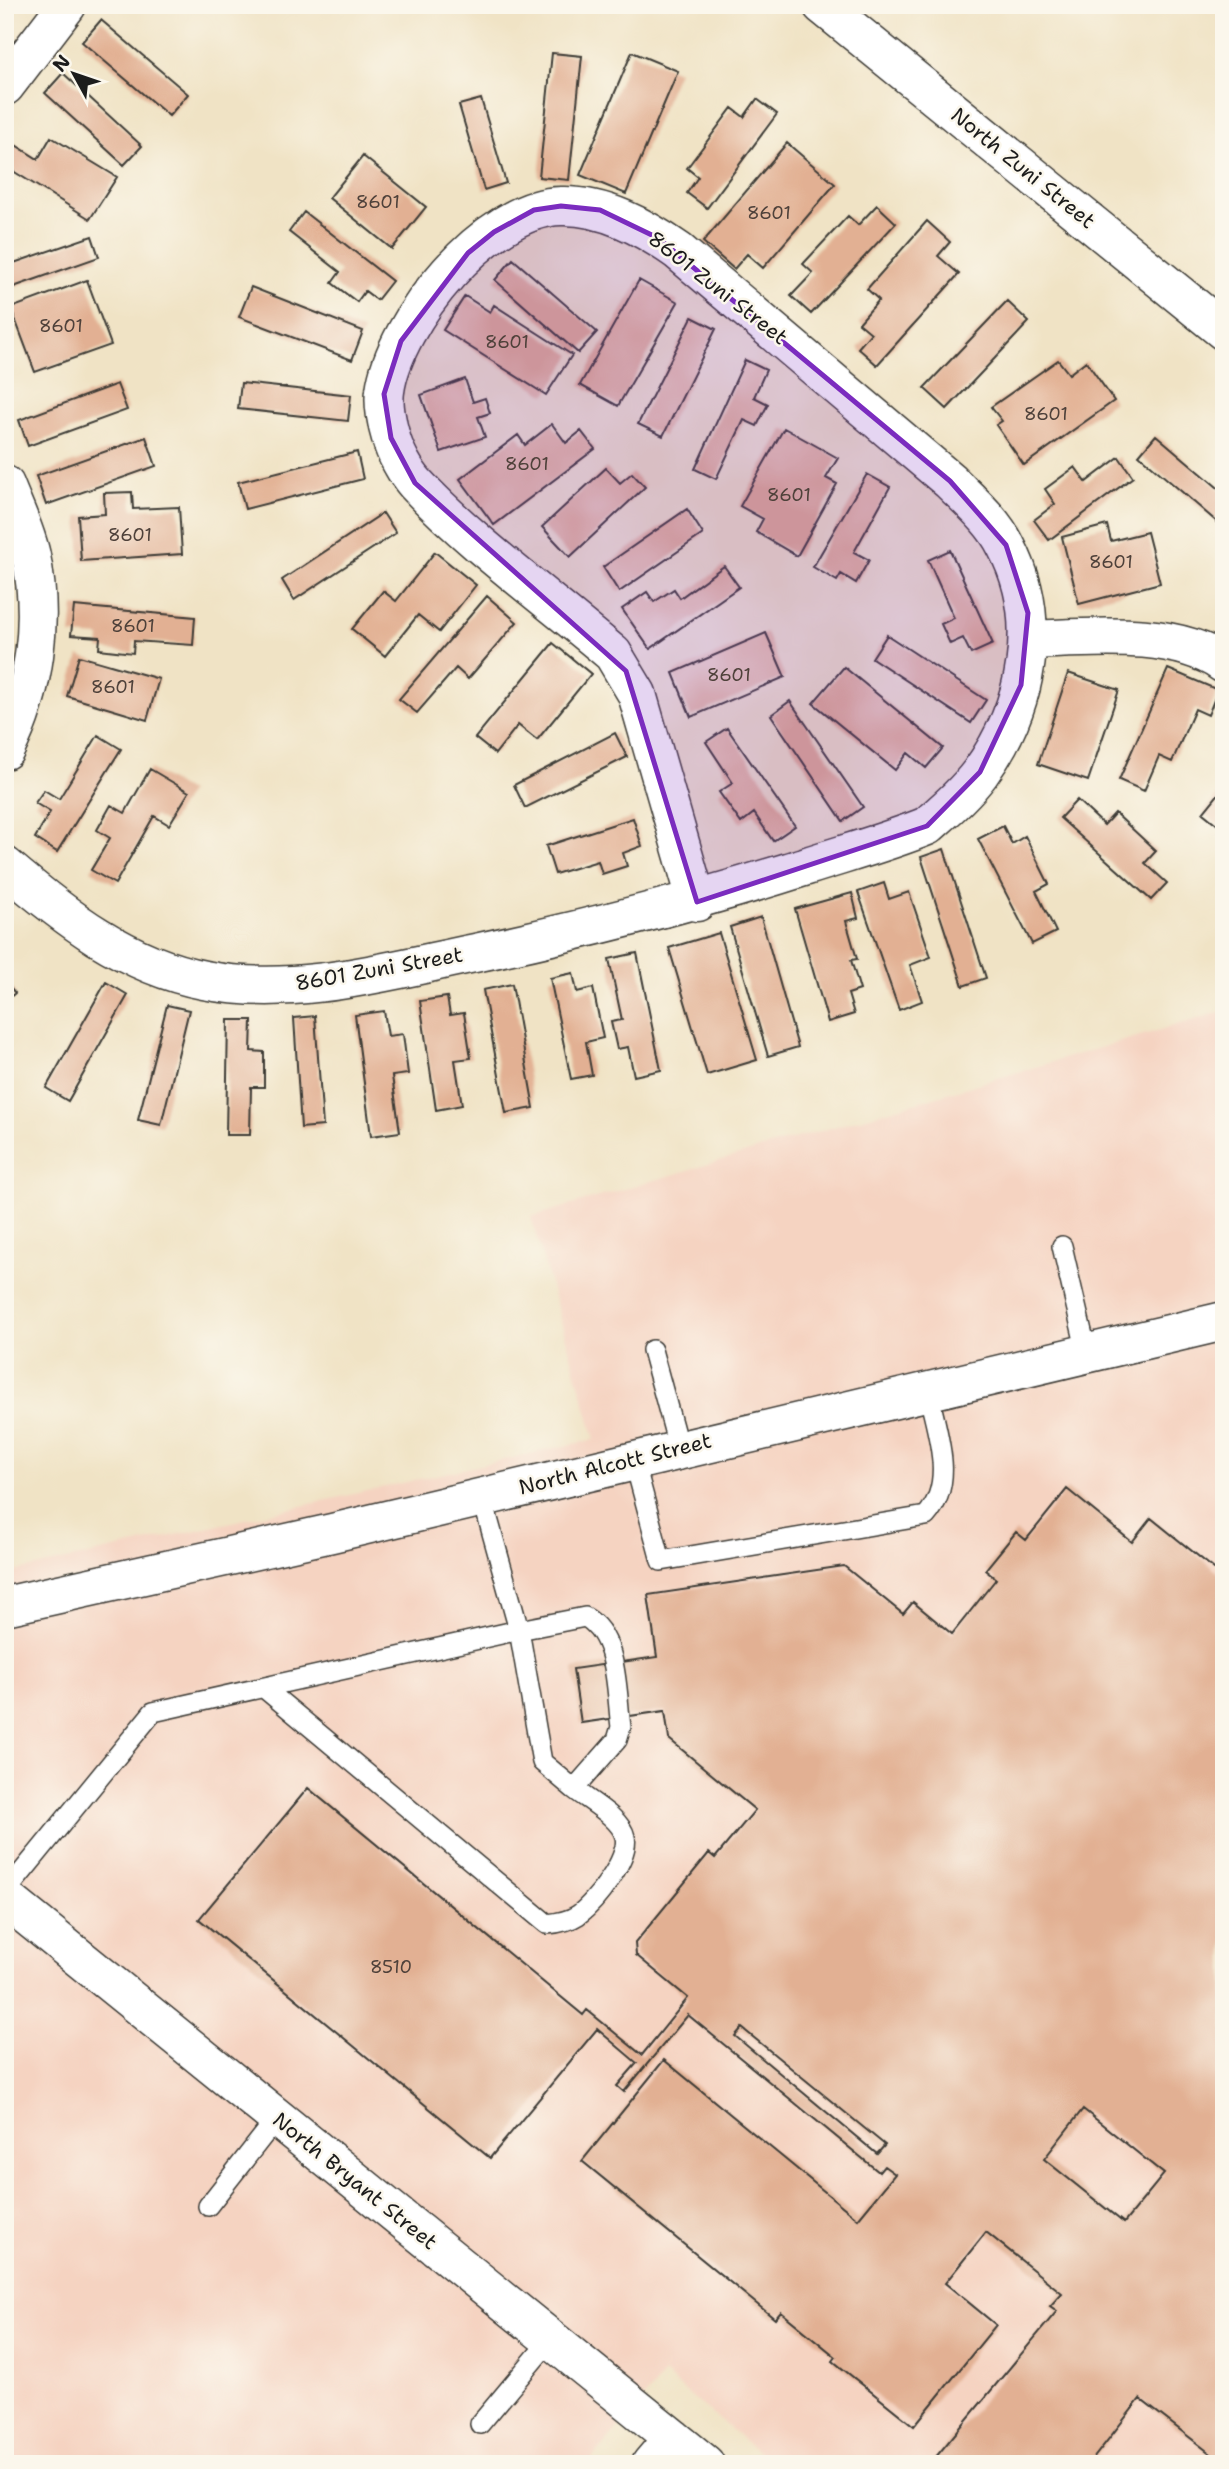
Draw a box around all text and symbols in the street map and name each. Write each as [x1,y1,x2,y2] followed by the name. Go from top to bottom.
[38,38,108,108] north arrow
[47,50,76,77] text: N
[945,101,1101,235] street label: North Zuni Street
[356,190,400,214] house number: 8601
[747,201,791,225] house number: 8601
[643,225,793,351] street label: 8601 Zuni Street
[39,314,83,338] house number: 8601
[485,330,529,354] house number: 8601
[1024,402,1068,426] house number: 8601
[505,452,549,476] house number: 8601
[767,483,811,507] house number: 8601
[108,523,152,547] house number: 8601
[1089,550,1133,574] house number: 8601
[111,614,155,638] house number: 8601
[707,663,751,687] house number: 8601
[91,675,135,699] house number: 8601
[293,940,465,998] street label: 8601 Zuni Street
[516,1427,714,1501] street label: North Alcott Street
[370,1955,412,1979] house number: 8510
[267,2106,443,2256] street label: North Bryant Street

